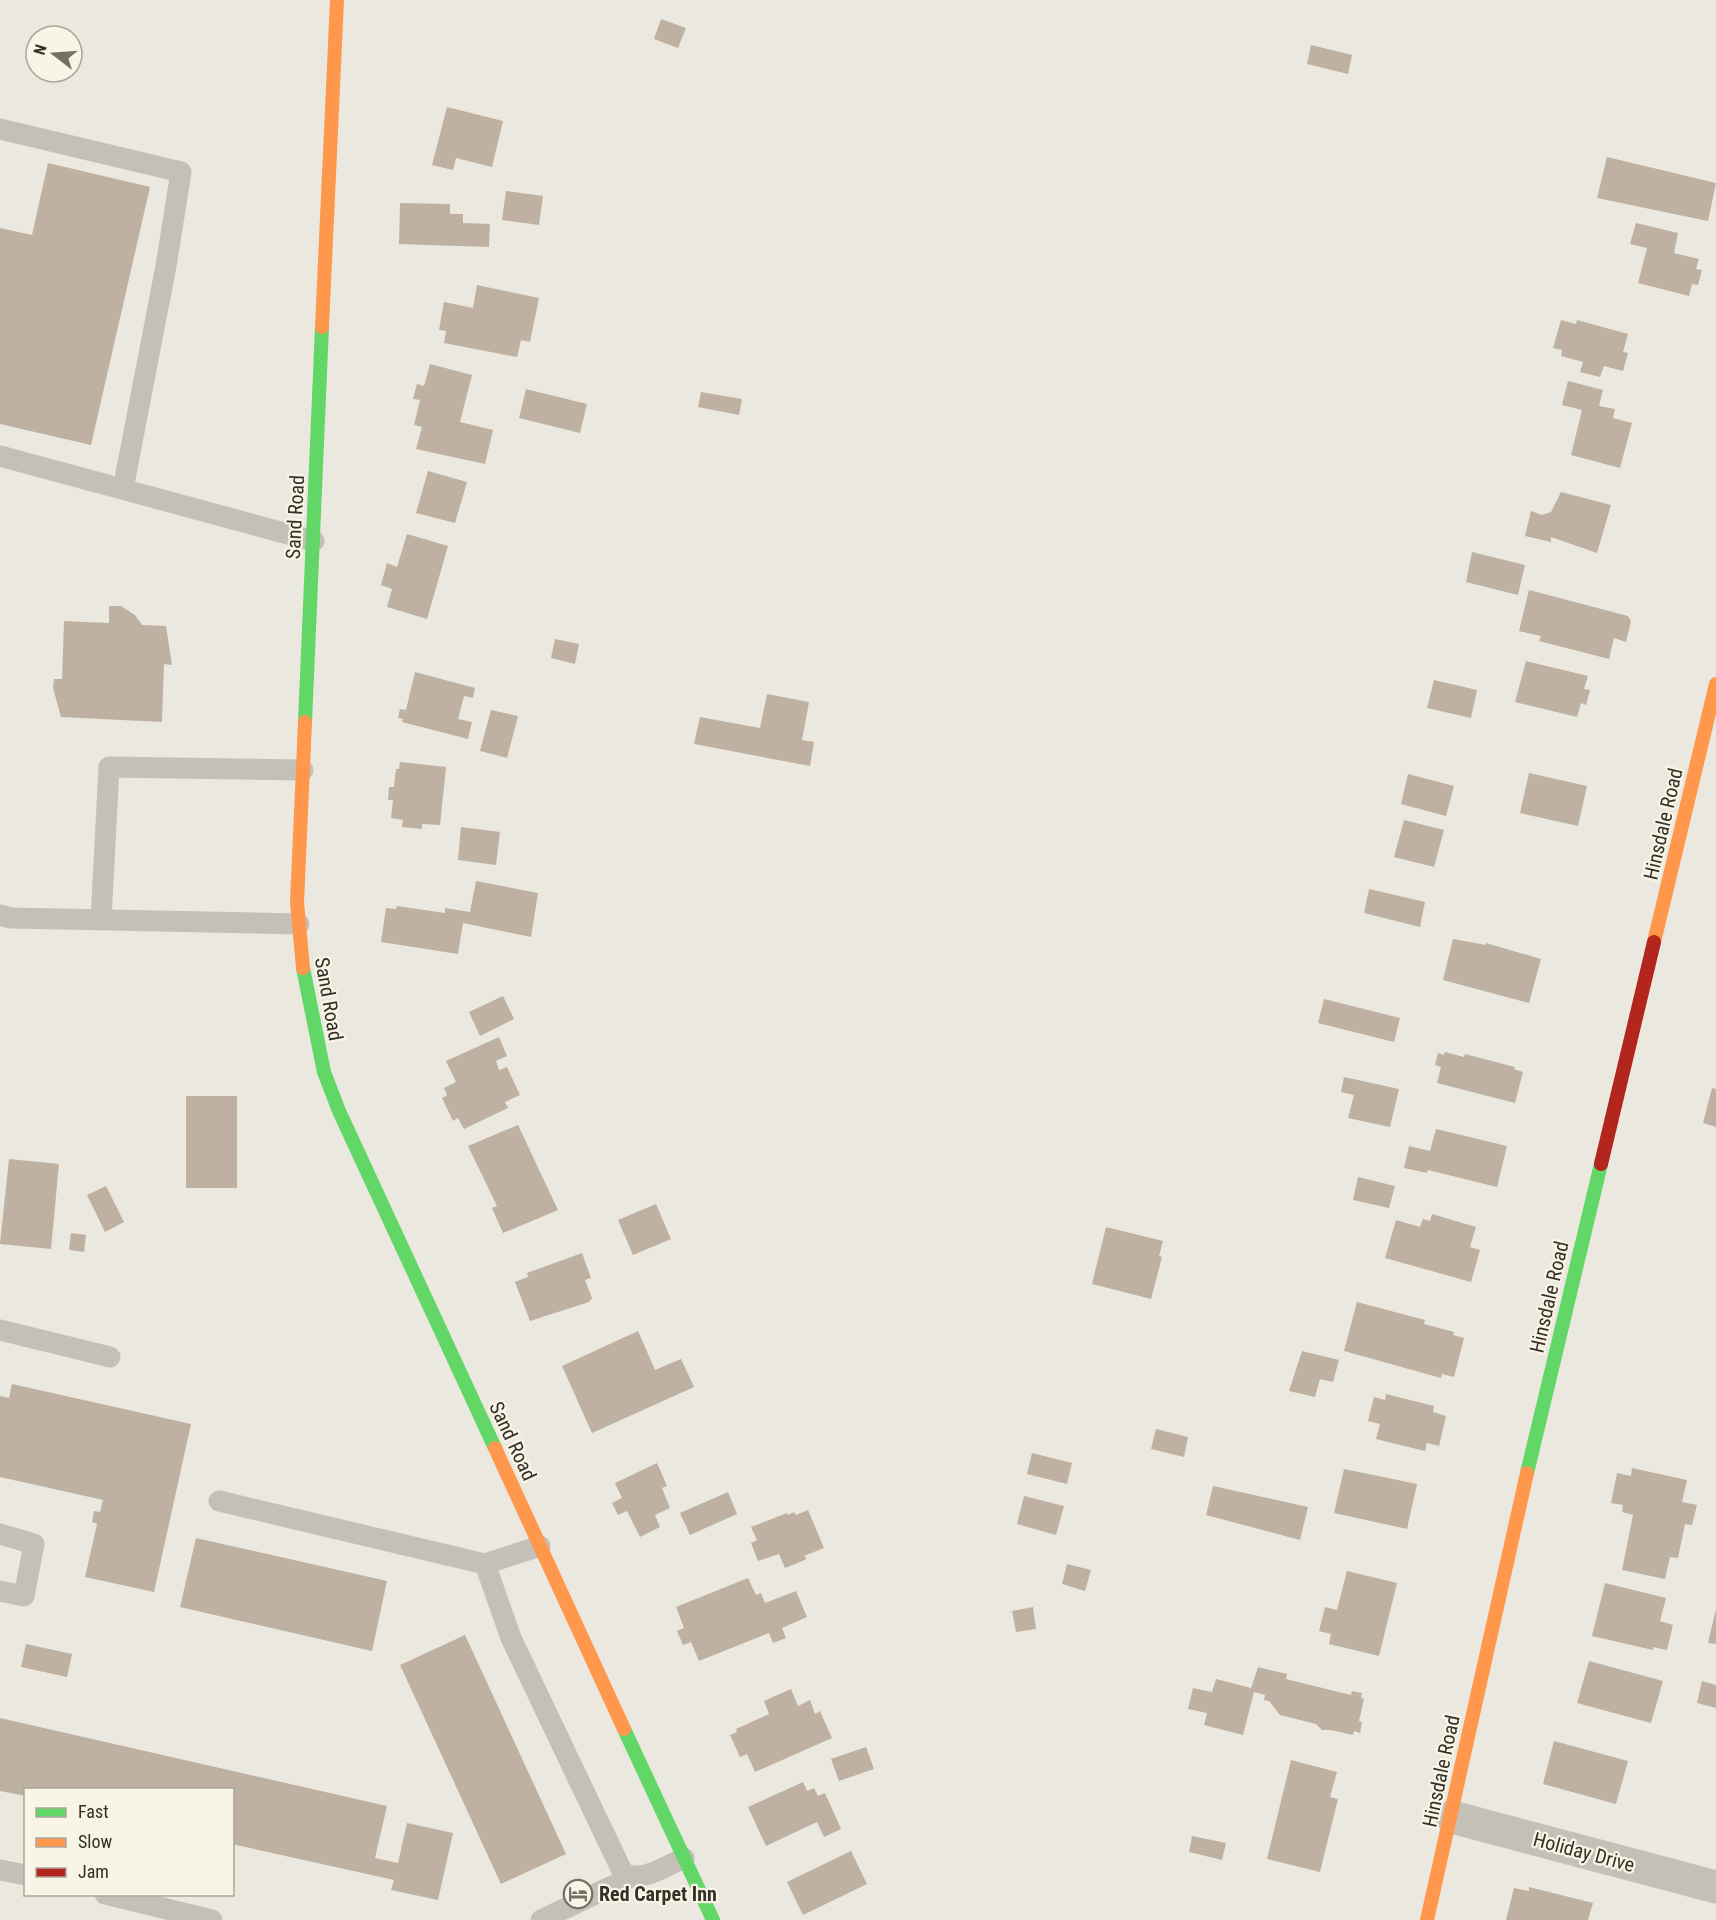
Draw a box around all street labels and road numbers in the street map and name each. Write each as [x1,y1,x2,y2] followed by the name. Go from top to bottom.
[281,474,309,560] street label: Sand Road
[1638,766,1688,882] street label: Hinsdale Road
[310,955,348,1043] street label: Sand Road
[1524,1239,1574,1355] street label: Hinsdale Road
[484,1398,542,1484] street label: Sand Road
[1417,1713,1465,1829] street label: Hinsdale Road
[1531,1827,1637,1877] street label: Holiday Drive

